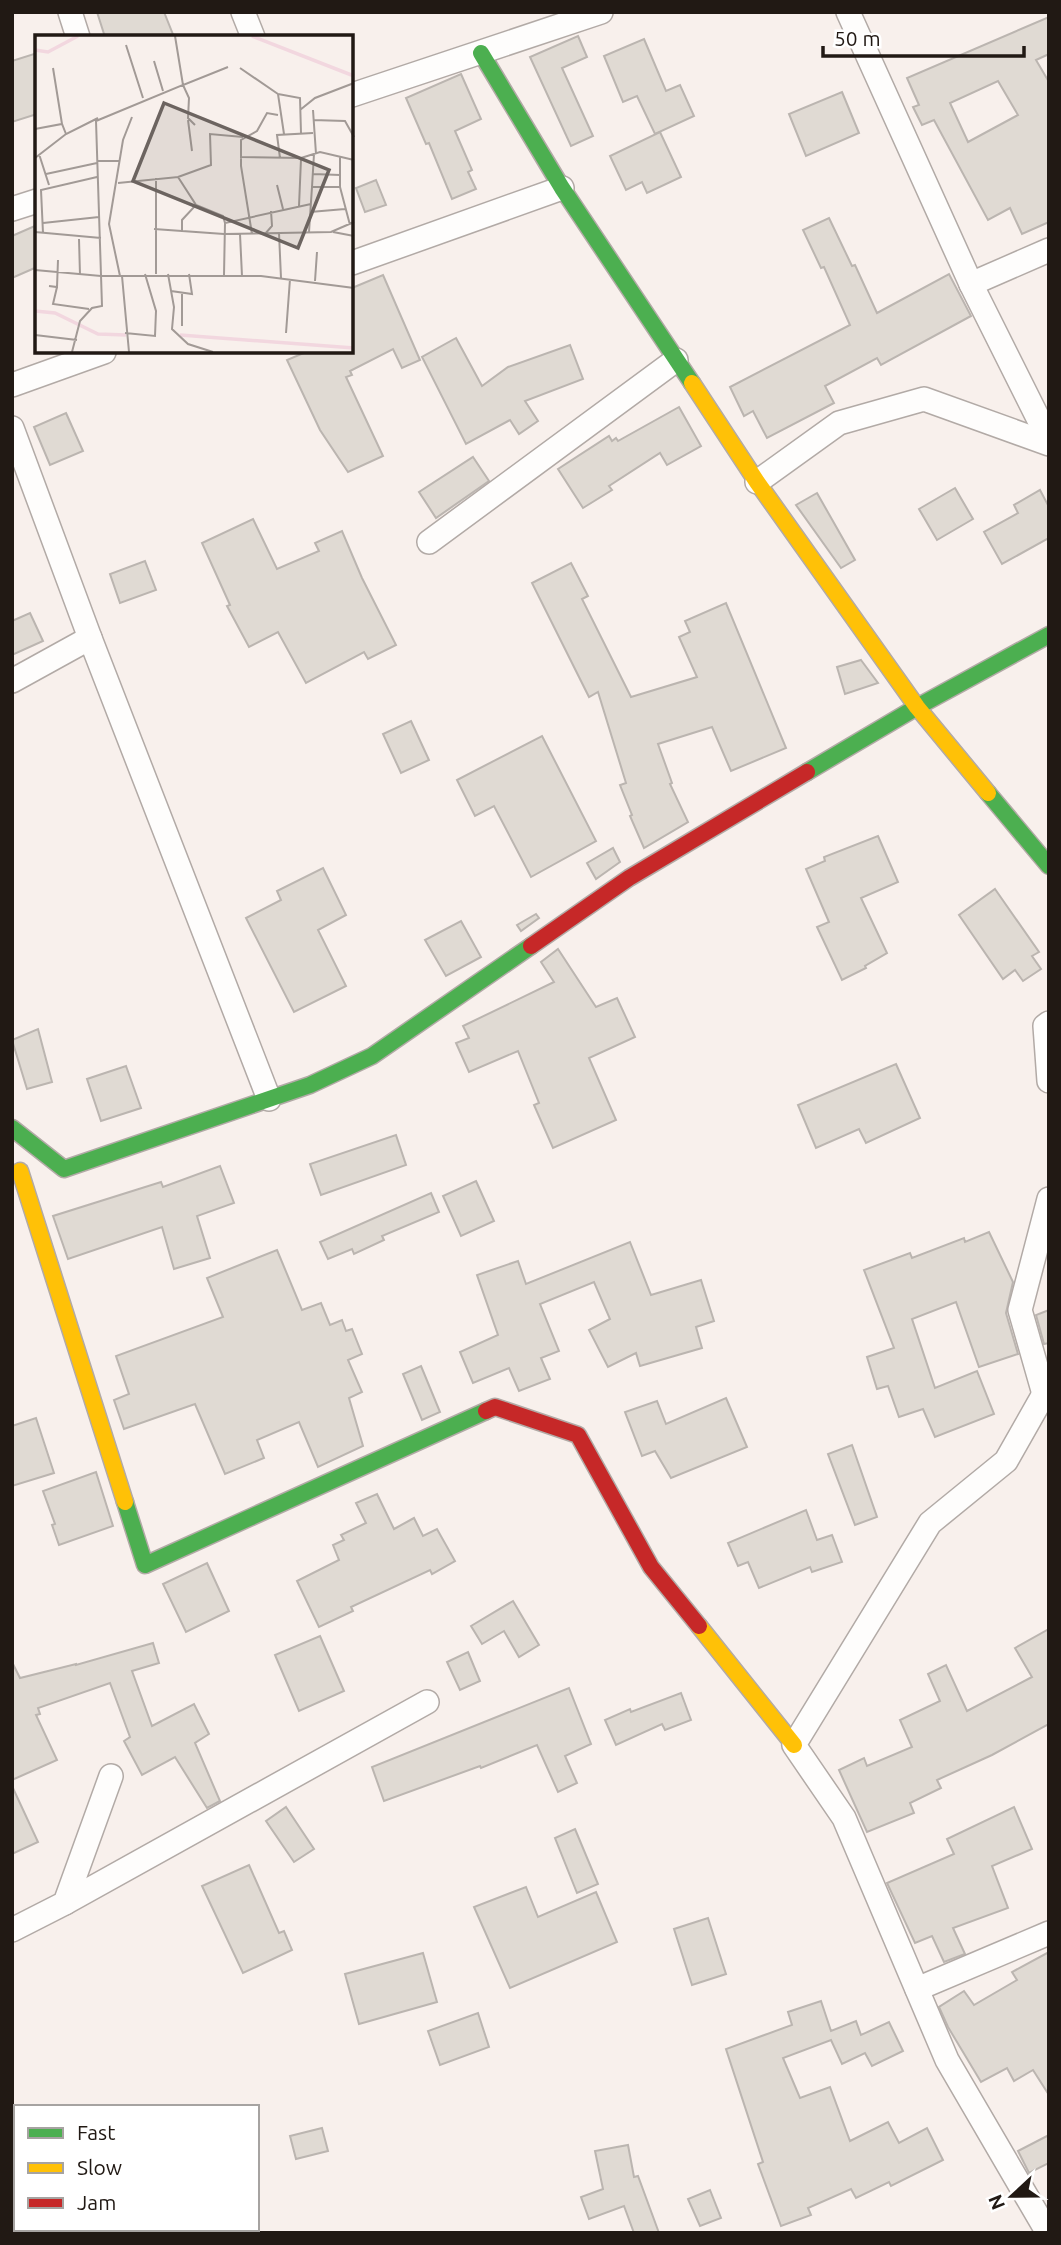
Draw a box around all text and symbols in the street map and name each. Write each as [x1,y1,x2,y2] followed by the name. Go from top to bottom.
[823,14,1024,58] scale bar
[834,26,881,50] text: 50 m
[35,35,354,354] inset map
[14,2105,259,2231] legend
[77,2120,115,2144] text: Fast
[77,2155,122,2179] text: Slow
[977,2161,1047,2231] north arrow
[77,2190,116,2214] text: Jam
[983,2192,1009,2213] text: N

